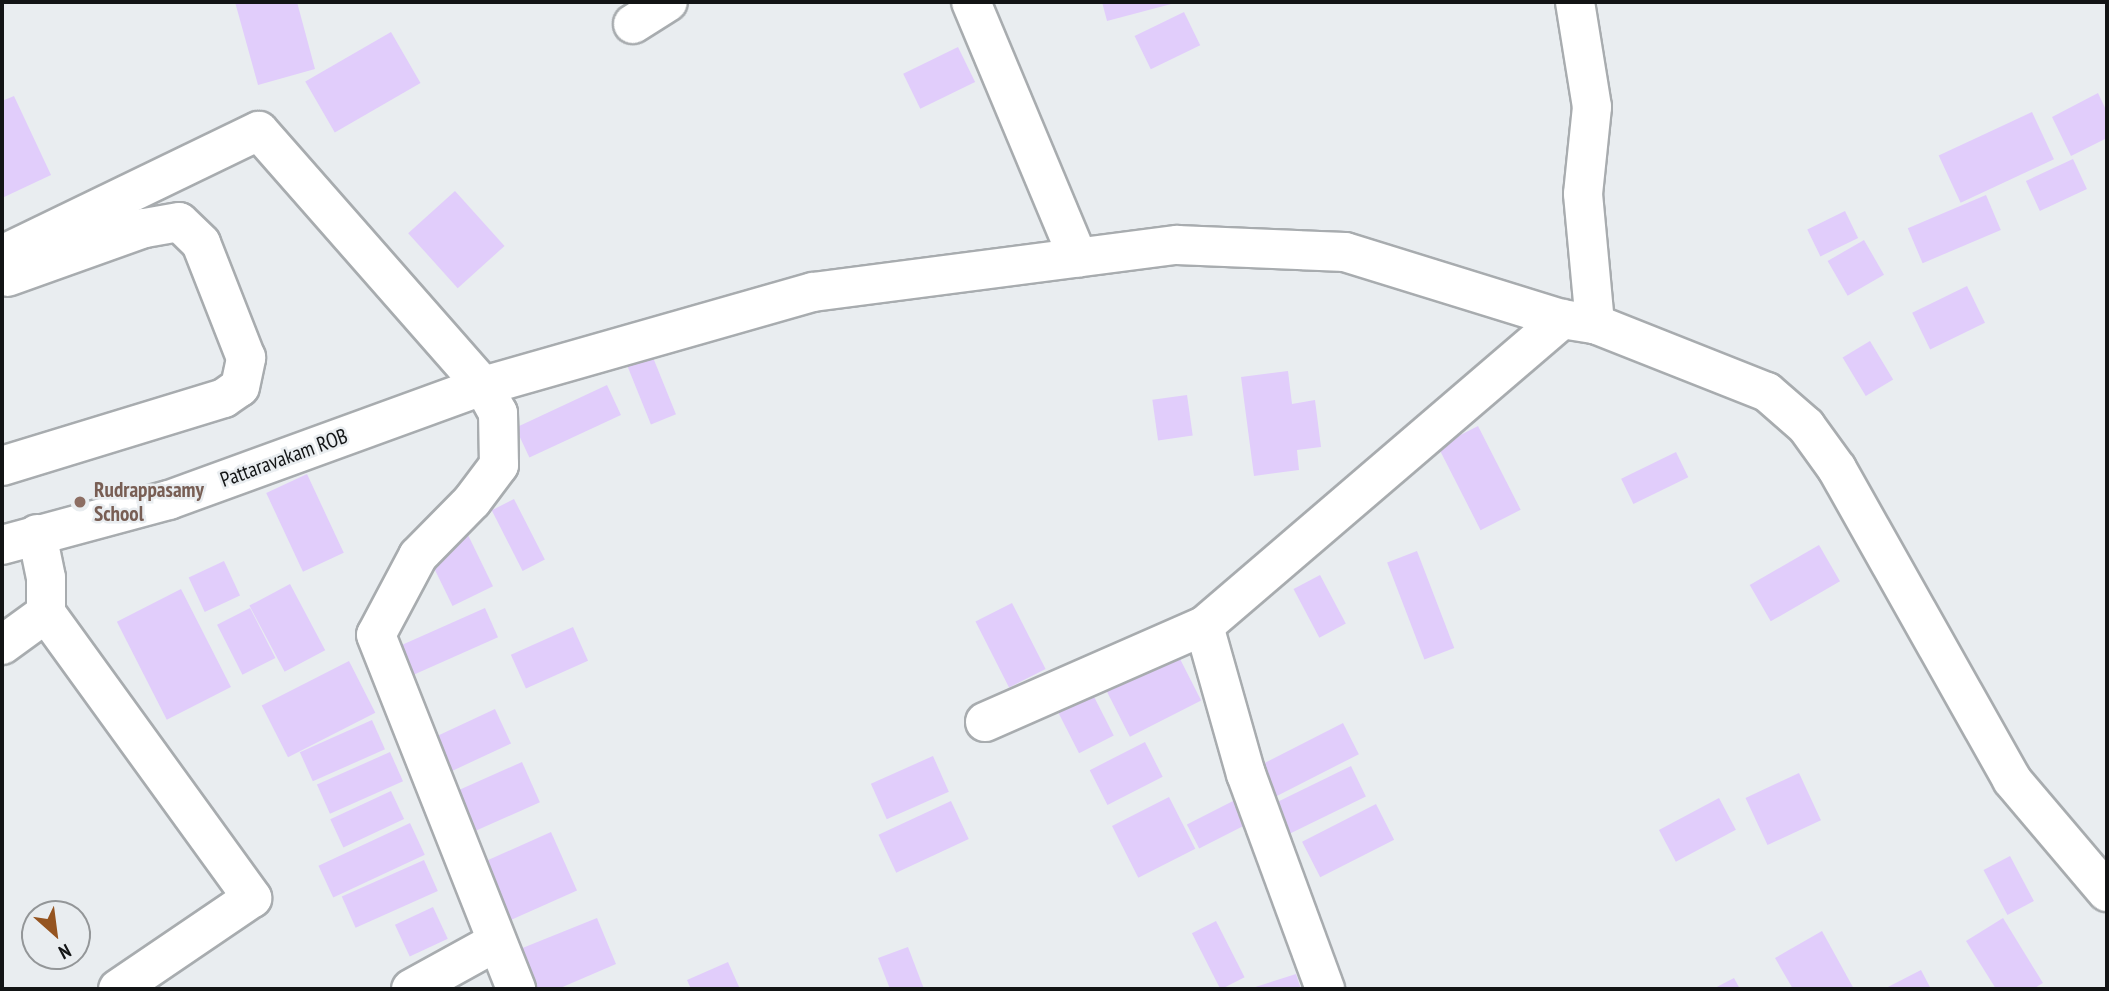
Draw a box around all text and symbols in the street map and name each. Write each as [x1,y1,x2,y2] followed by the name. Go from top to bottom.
[217,423,351,493] street label: Pattaravakam ROB
[94,477,204,527] place label: Rudrappasamy School
[72,494,88,510] marker: Rudrappasamy School
[21,900,91,970] north arrow
[55,939,75,965] text: N

